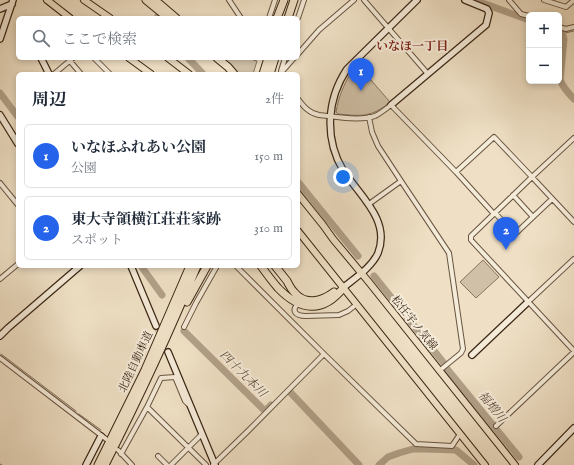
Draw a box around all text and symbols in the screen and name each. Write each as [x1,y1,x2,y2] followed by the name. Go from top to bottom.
[526,12,562,84] map controls
[526,12,562,48] button: +
[16,16,300,60] search box
[30,27,52,49] icon: search
[62,30,137,49] text: ここで検索
[376,39,448,54] district label: いなほ一丁目
[526,48,562,84] button: −
[348,58,374,91] pin: 1
[32,90,66,111] text: 周辺
[265,91,284,108] text: 2件
[71,138,206,157] text: いなほふれあい公園
[44,148,48,165] text: 1
[254,148,283,165] text: 150 m
[71,160,97,177] text: 公園
[333,167,353,187] your location
[71,210,221,229] text: 東大寺領横江荘荘家跡
[493,217,519,250] pin: 2
[43,220,49,237] text: 2
[254,220,283,237] text: 310 m
[71,232,123,249] text: スポット
[388,293,440,353] street label: 松任宇ノ気線
[116,329,156,395] street label: 北陸自動車道
[216,347,271,402] water label: 四十九本川
[475,388,510,427] water label: 福増川

